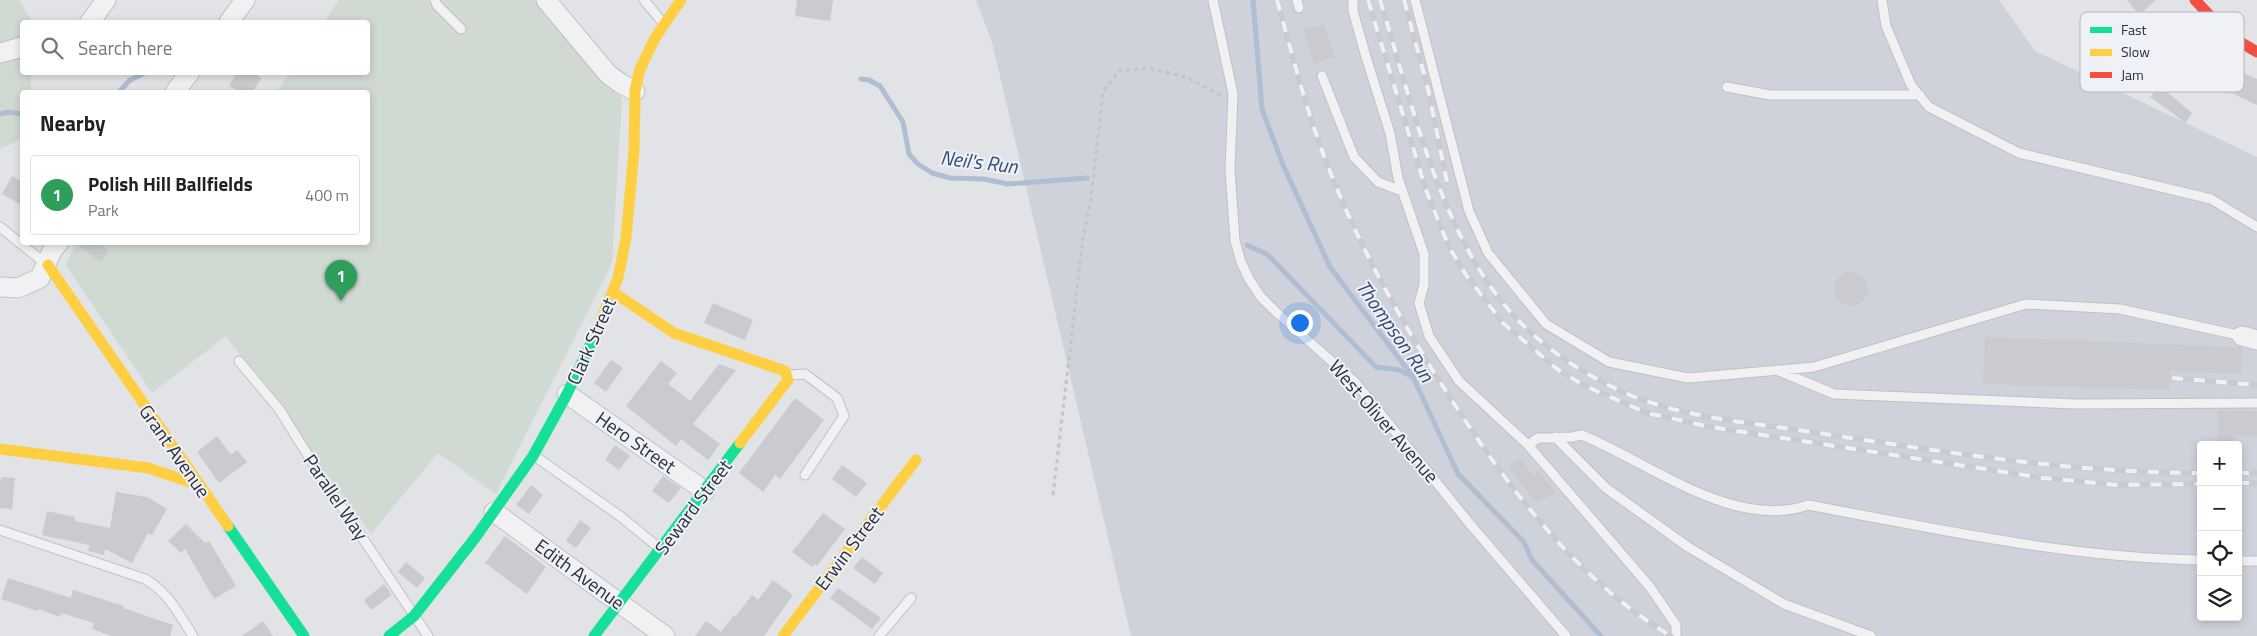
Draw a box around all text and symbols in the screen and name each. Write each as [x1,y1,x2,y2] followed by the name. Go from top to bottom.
[2080,12,2244,92] legend
[2121,19,2146,40] text: Fast
[20,20,370,75] search box
[78,33,172,62] text: Search here
[38,34,66,62] icon: search
[2121,41,2150,62] text: Slow
[2121,64,2144,85] text: Jam
[40,107,105,139] text: Nearby
[939,141,1020,182] water label: Neil's Run
[88,169,253,198] text: Polish Hill Ballfields
[53,183,61,207] text: 1
[305,183,349,207] text: 400 m
[88,198,119,222] text: Park
[325,260,357,301] pin: 1
[1349,273,1443,389] water label: Thompson Run
[558,292,623,389] street label: Clark Street
[1287,310,1313,336] your location
[1322,352,1446,489] street label: West Oliver Avenue
[132,398,218,503] street label: Grant Avenue
[590,403,683,480] street label: Hero Street
[2197,441,2242,621] map controls
[2197,441,2242,486] button: +
[297,448,376,546] street label: Parallel Way
[647,452,738,561] street label: Seward Street
[2197,486,2242,531] button: −
[807,499,890,596] street label: Erwin Street
[529,531,631,616] street label: Edith Avenue
[2197,531,2242,576] button: locate
[2197,576,2242,621] button: layers

